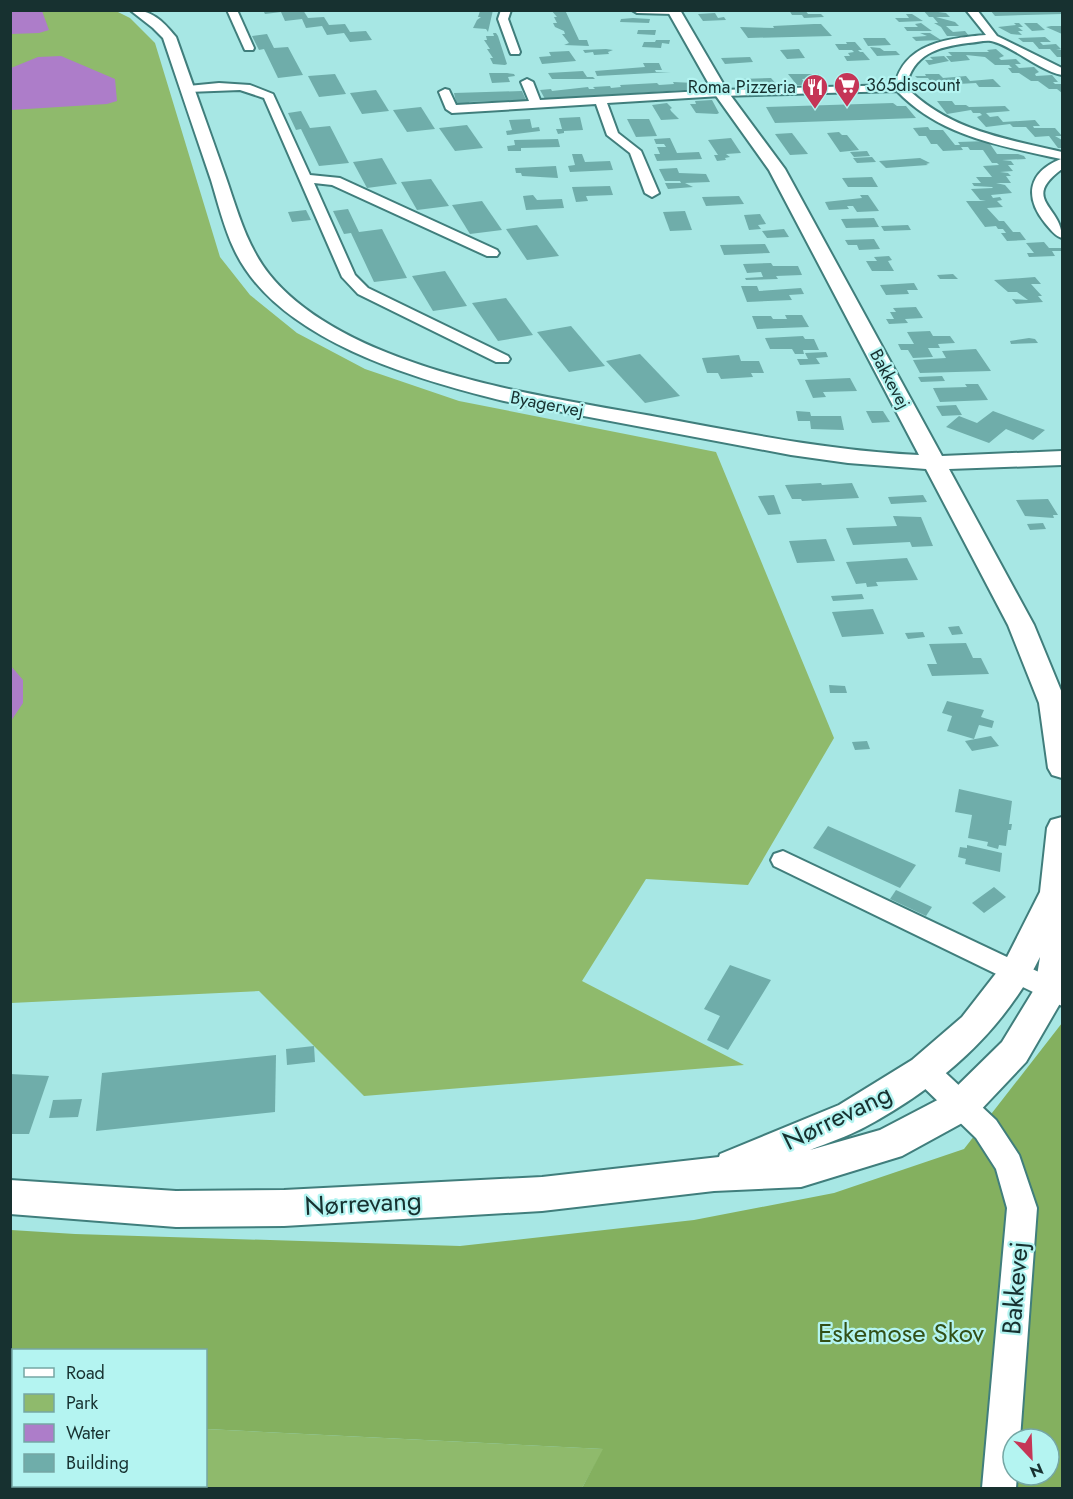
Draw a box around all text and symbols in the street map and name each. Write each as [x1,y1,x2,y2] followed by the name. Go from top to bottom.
[832,70,862,108] supermarket icon: 365discount
[800,72,830,110] restaurant icon: Roma Pizzeria
[866,72,961,98] place label: 365discount
[688,74,796,100] place label: Roma Pizzeria
[863,344,917,414] street label: Bakkevej
[508,384,586,424] street label: Byagervej
[776,1074,898,1160] street label: Nørrevang
[303,1181,423,1225] street label: Nørrevang
[992,1240,1038,1336] street label: Bakkevej
[818,1314,985,1352] park label: Eskemose Skov
[12,1349,207,1487] legend
[66,1360,105,1386] text: Road
[66,1390,98,1416] text: Park
[66,1420,111,1446] text: Water
[1001,1427,1061,1487] north arrow
[66,1450,129,1476] text: Building
[1026,1457,1047,1483] text: N

